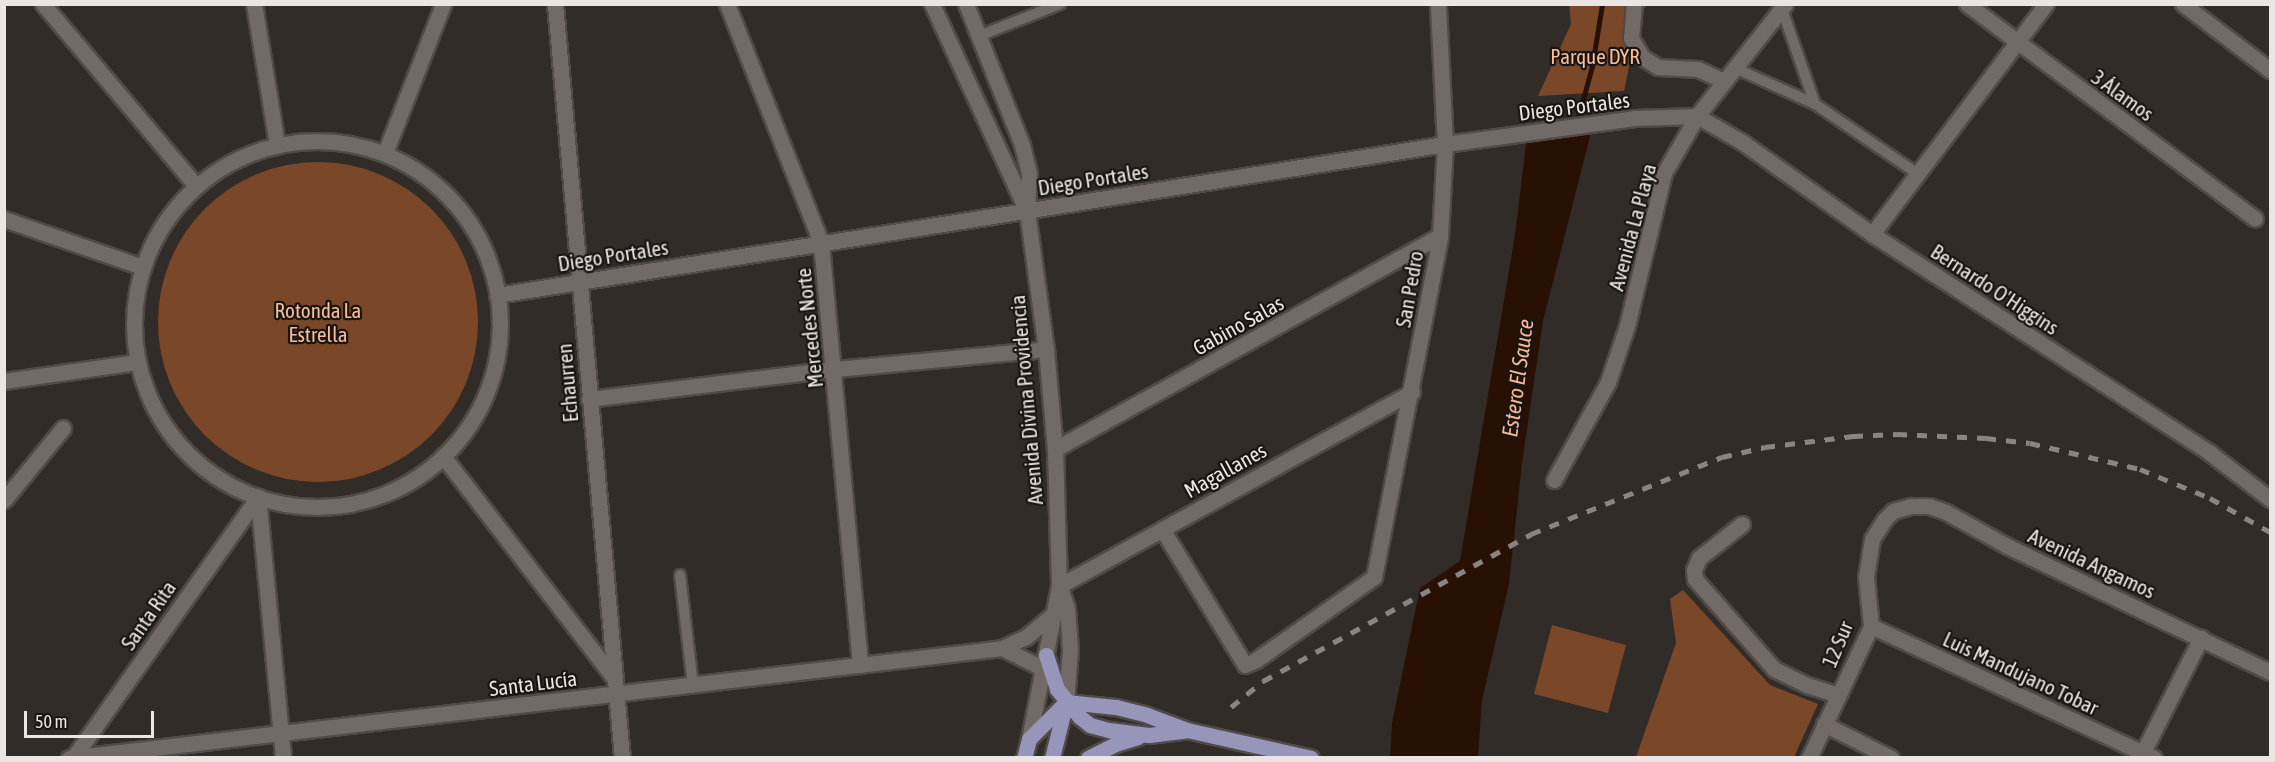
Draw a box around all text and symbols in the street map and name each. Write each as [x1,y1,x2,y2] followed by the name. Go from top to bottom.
[1550,43,1640,69] park label: Parque DYR
[2087,64,2159,126] street label: 3 Álamos
[1517,87,1631,125] street label: Diego Portales
[1036,158,1150,200] street label: Diego Portales
[1603,161,1661,293] street label: Avenida La Playa
[556,234,670,276] street label: Diego Portales
[1926,238,2064,340] street label: Bernardo O'Higgins
[1390,249,1428,329] street label: San Pedro
[790,267,828,389] street label: Mercedes Norte
[1188,290,1288,360] street label: Gabino Salas
[1004,294,1048,506] street label: Avenida Divina Providencia
[275,297,361,347] park label: Rotonda La Estrella
[1497,317,1539,439] water label: Estero El Sauce
[551,343,583,423] street label: Echaurren
[1179,437,1271,503] street label: Magallanes
[2025,523,2159,603] street label: Avenida Angamos
[115,576,181,654] street label: Santa Rita
[1816,617,1858,671] street label: 12 Sur
[1939,626,2103,720] street label: Luis Mandujano Tobar
[488,665,578,701] street label: Santa Lucía
[27,699,158,737] scale bar
[35,711,67,732] text: 50 m

